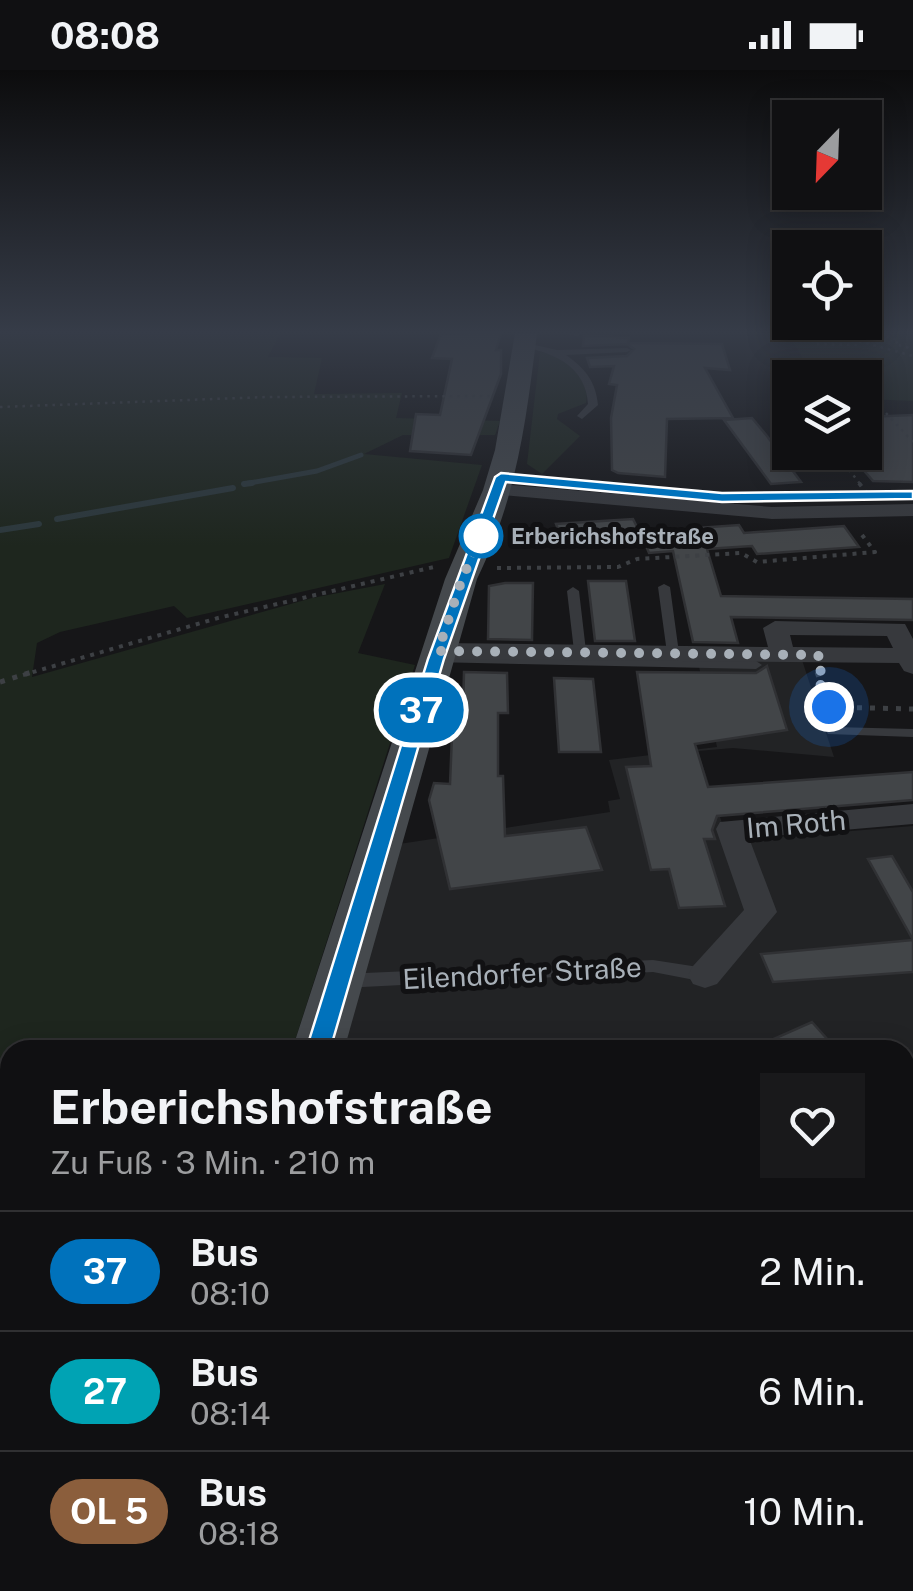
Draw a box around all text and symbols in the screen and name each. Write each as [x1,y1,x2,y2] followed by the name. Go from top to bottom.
[50,13,160,58] text: 08:08
[772,100,882,210] north arrow
[772,100,882,470] map controls
[772,230,882,340] button: locate
[772,360,882,470] button: layers
[460,515,502,557] marker: Erberichshofstraße
[511,523,714,549] place label: Erberichshofstraße
[376,678,466,742] line badge: 37
[804,682,854,732] your location
[399,690,443,731] text: 37
[745,803,847,844] street label: Im Roth
[401,950,642,995] street label: Eilendorfer Straße
[760,1073,865,1178] button: heart
[50,1078,493,1135] text: Erberichshofstraße
[50,1144,375,1181] text: Zu Fuß · 3 Min. · 210 m
[190,1230,259,1275] text: Bus
[759,1249,865,1294] text: 2 Min.
[83,1251,127,1292] text: 37
[190,1275,270,1312] text: 08:10
[190,1350,259,1395] text: Bus
[758,1369,865,1414] text: 6 Min.
[83,1371,127,1412] text: 27
[190,1395,270,1432] text: 08:14
[198,1470,267,1515] text: Bus
[743,1489,865,1534] text: 10 Min.
[70,1491,148,1532] text: OL 5
[198,1515,279,1552] text: 08:18

